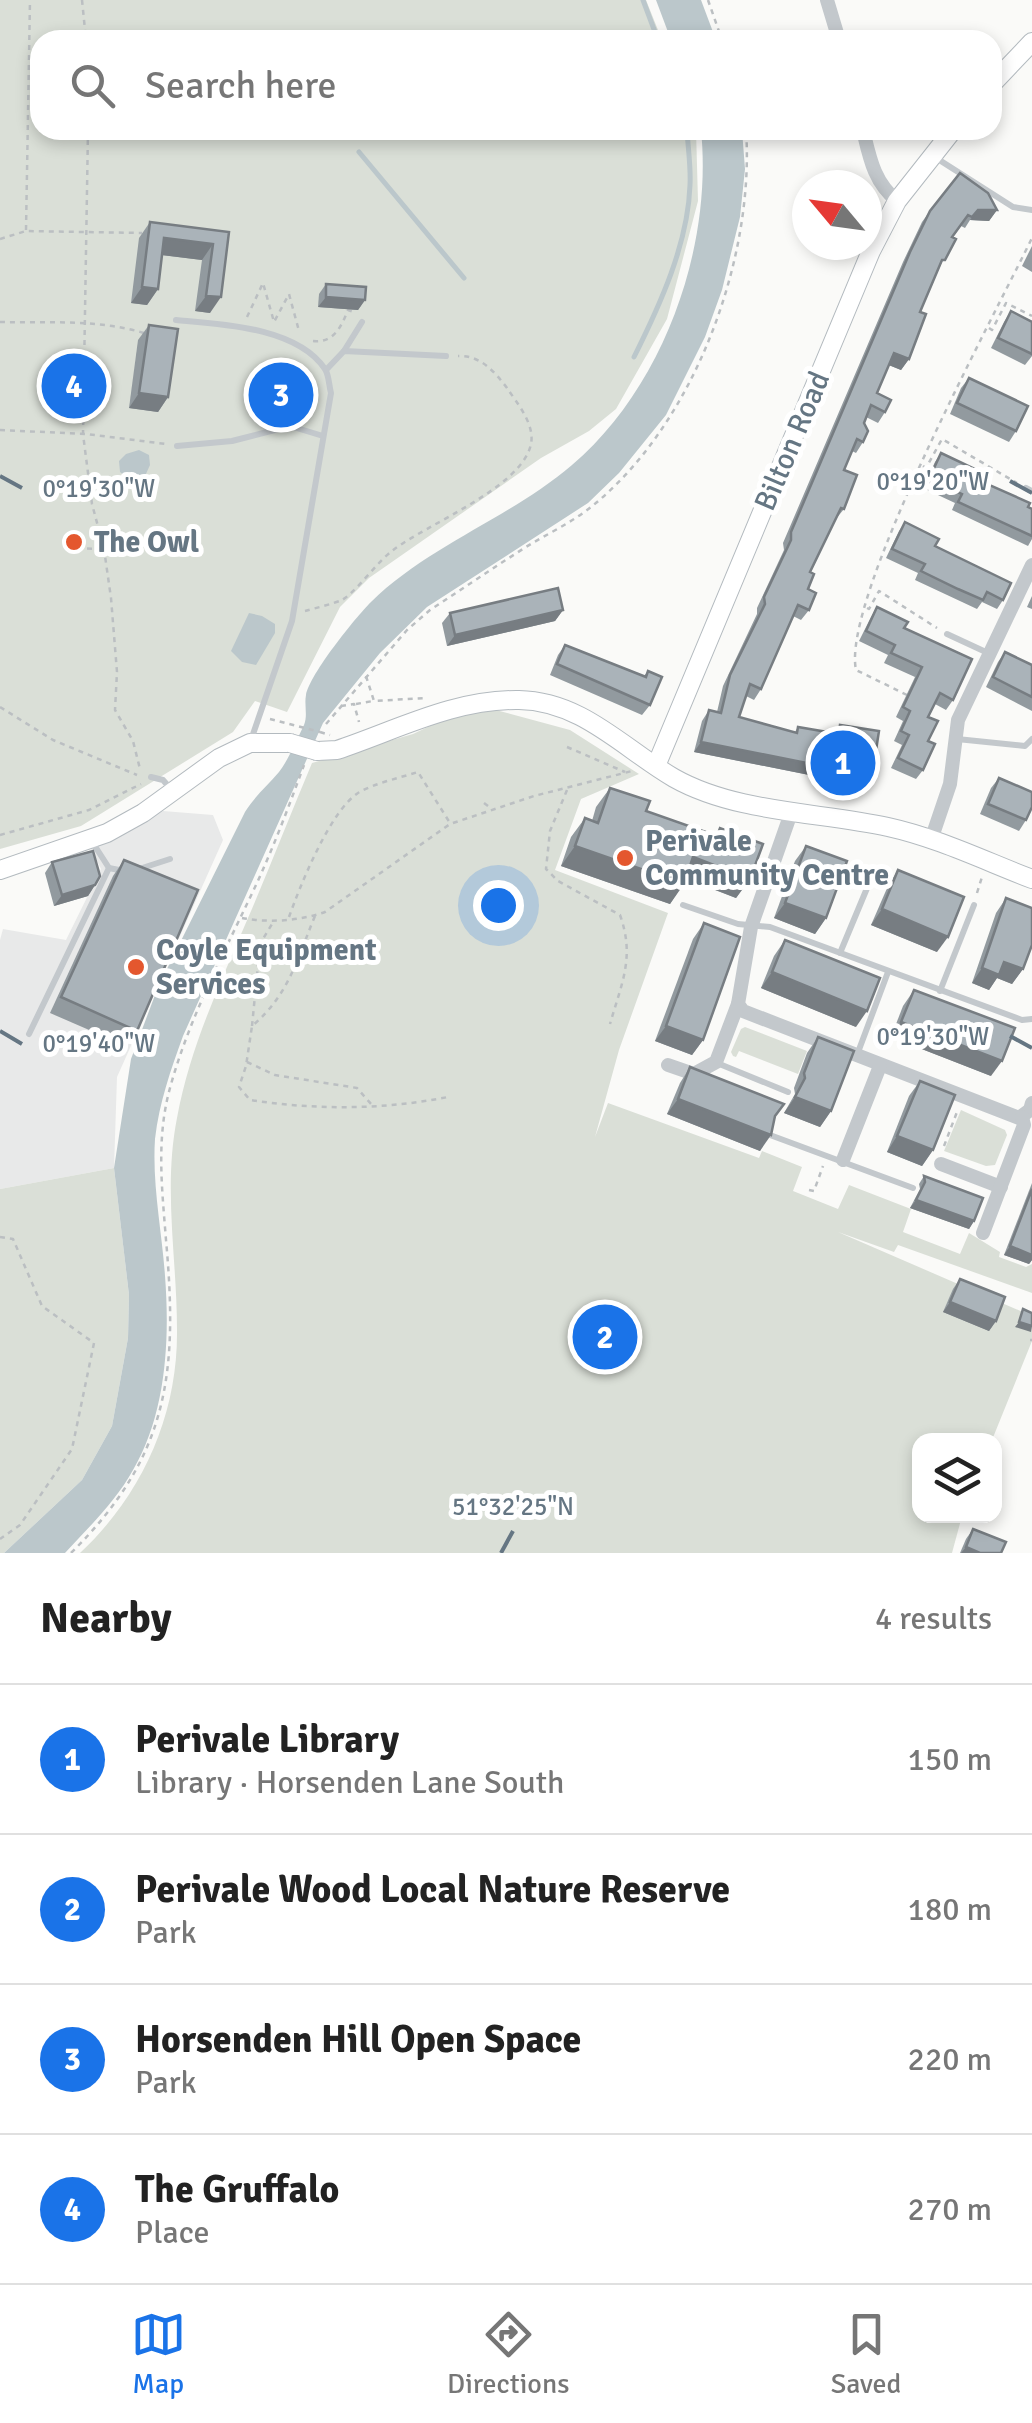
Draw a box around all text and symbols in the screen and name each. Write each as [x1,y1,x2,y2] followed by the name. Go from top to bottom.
[30,30,1002,140] search box
[65,58,120,113] icon: search
[145,62,337,109] text: Search here
[792,170,882,260] north arrow
[42,348,106,424] pin: 4
[248,358,314,432] pin: 3
[747,366,838,516] street label: Bilton Road
[877,466,989,497] text: 0°19'20"W
[43,473,155,504] text: 0°19'30"W
[94,524,199,561] place label: The Owl
[63,531,85,553] marker: The Owl
[810,726,876,800] pin: 1
[645,823,889,894] place label: Perivale Community Centre
[614,847,636,869] marker: Perivale Community Centre
[473,880,524,931] your location
[156,932,376,1003] place label: Coyle Equipment Services
[125,956,147,978] marker: Coyle Equipment Services
[877,1021,989,1052] text: 0°19'30"W
[43,1028,155,1059] text: 0°19'40"W
[572,1300,638,1374] pin: 2
[912,1433,1002,1523] map controls
[912,1433,1002,1523] button: layers
[452,1491,574,1522] text: 51°32'25"N
[40,1593,172,1644] text: Nearby
[875,1599,992,1638] text: 4 results
[135,1716,399,1763] text: Perivale Library
[64,1740,81,1779] text: 1
[908,1740,992,1779] text: 150 m
[135,1763,564,1802] text: Library · Horsenden Lane South
[135,1866,730,1913] text: Perivale Wood Local Nature Reserve
[64,1890,81,1929] text: 2
[908,1890,992,1929] text: 180 m
[135,1913,197,1952] text: Park
[135,2016,581,2063] text: Horsenden Hill Open Space
[64,2040,81,2079] text: 3
[908,2040,992,2079] text: 220 m
[135,2063,197,2102] text: Park
[135,2166,339,2213] text: The Gruffalo
[64,2190,81,2229] text: 4
[908,2190,992,2229] text: 270 m
[135,2213,210,2252] text: Place
[131,2307,186,2401] tab: Map
[447,2307,569,2401] tab: Directions
[831,2307,901,2401] tab: Saved

